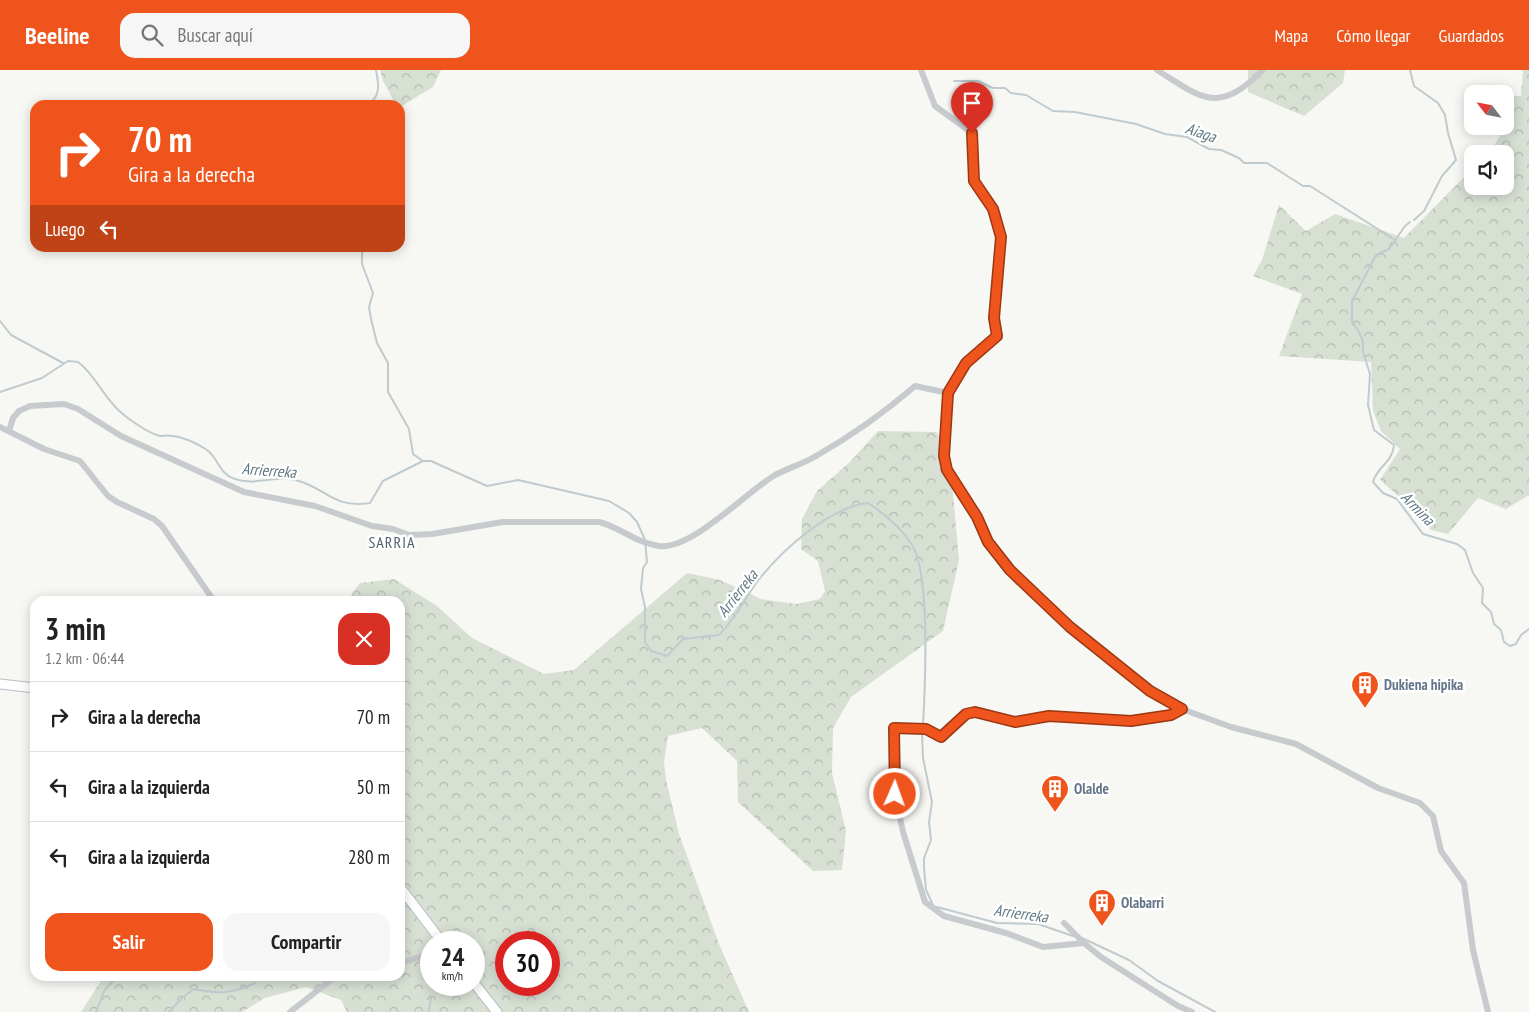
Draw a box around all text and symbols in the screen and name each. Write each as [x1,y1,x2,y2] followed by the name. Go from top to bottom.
[120,13,470,58] search box
[25,20,90,51] text: Beeline
[138,21,166,49] icon: search
[178,23,253,47] text: Buscar aquí
[1274,24,1308,47] text: Mapa
[1336,24,1411,47] text: Cómo llegar
[1439,24,1504,47] text: Guardados
[951,82,993,133] pin
[1464,85,1514,135] north arrow
[1464,85,1514,195] map controls
[958,89,986,117] icon: arrive
[128,116,192,162] text: 70 m
[1183,118,1220,147] water label: Aiaga
[45,120,110,185] icon: right
[1464,145,1514,195] button: sound
[128,160,255,188] text: Gira a la derecha
[95,215,123,243] icon: left
[45,217,85,241] text: Luego
[241,458,298,482] water label: Arrierreka
[1397,487,1440,530] water label: Armina
[368,532,416,552] district label: SARRIA
[712,564,763,621] water label: Arrierreka
[45,609,106,648] text: 3 min
[338,613,390,665] button: close
[45,648,125,668] text: 1.2 km · 06:44
[1350,670,1380,709] building icon: Dukiena hipika
[1384,675,1463,694] place label: Dukiena hipika
[45,703,73,731] icon: right
[88,705,201,729] text: Gira a la derecha
[357,705,390,729] text: 70 m
[868,767,920,819] position arrow
[45,773,73,801] icon: left
[1040,774,1070,813] building icon: Olalde
[88,775,210,799] text: Gira a la izquierda
[357,775,390,799] text: 50 m
[1074,779,1109,798] place label: Olalde
[45,843,73,871] icon: left
[88,845,210,869] text: Gira a la izquierda
[348,845,390,869] text: 280 m
[1087,888,1117,927] building icon: Olabarri
[1121,893,1164,912] place label: Olabarri
[993,899,1051,927] water label: Arrierreka
[45,913,213,971] button: Salir
[223,913,390,971] button: Compartir
[495,931,560,996] speed limit sign: 30
[441,941,464,973] text: 24
[442,968,463,983] text: km/h

